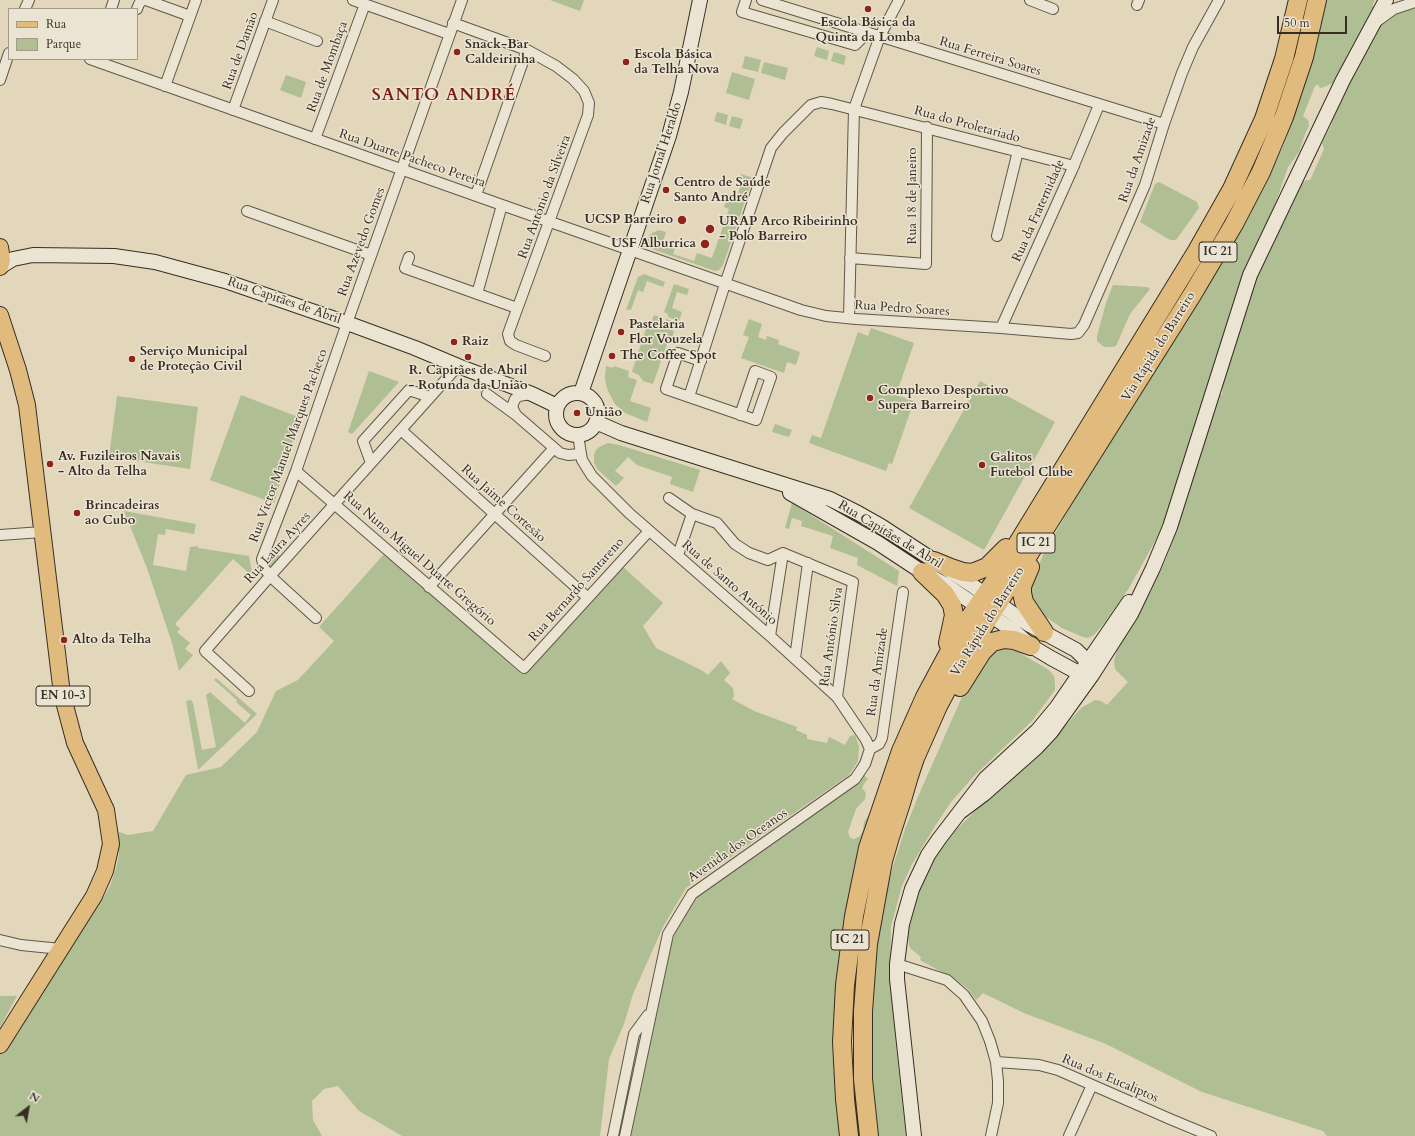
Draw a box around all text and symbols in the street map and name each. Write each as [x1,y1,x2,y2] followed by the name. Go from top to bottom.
[863,4,873,14] marker: Escola Básica da Quinta da Lomba
[8,8,138,60] legend
[1279,8,1349,34] scale bar
[220,10,262,92] street label: Rua de Damão
[816,15,920,46] place label: Escola Básica da Quinta da Lomba
[1284,15,1310,31] text: 50 m
[46,16,66,32] text: Rua
[304,19,352,115] street label: Rua de Mombaça
[937,34,1043,80] street label: Rua Ferreira Soares
[46,36,81,52] text: Parque
[465,37,536,68] place label: Snack-Bar Caldeirinha
[452,47,462,57] marker: Snack-Bar Caldeirinha
[634,47,719,78] place label: Escola Básica da Telha Nova
[621,57,631,67] marker: Escola Básica da Telha Nova
[372,86,516,106] district label: SANTO ANDRÉ
[638,100,686,206] street label: Rua Jornal Heraldo
[912,103,1022,147] street label: Rua do Proletariado
[1116,115,1160,205] street label: Rua da Amizade
[337,127,487,191] street label: Rua Duarte Pacheco Pereira
[515,133,575,261] street label: Rua António da Silveira
[905,147,921,245] street label: Rua 18 de Janeiro
[1009,157,1069,265] street label: Rua da Fraternidade
[674,175,771,206] place label: Centro de Saúde Santo André
[335,185,389,299] street label: Rua Azevedo Gomes
[661,185,671,195] marker: Centro de Saúde Santo André
[584,212,673,228] place label: UCSP Barreiro
[676,214,688,226] marker: UCSP Barreiro
[719,214,858,245] place label: URAP Arco Ribeirinho - Polo Barreiro
[704,223,716,235] marker: URAP Arco Ribeirinho - Polo Barreiro
[611,236,696,252] place label: USF Alburrica
[699,238,711,250] marker: USF Alburrica
[1199,242,1237,262] road number: IC 21
[225,274,343,328] street label: Rua Capitães de Abril
[1119,289,1199,405] street label: Via Rápida do Barreiro
[854,298,950,320] street label: Rua Pedro Soares
[629,317,703,348] place label: Pastelaria Flor Vouzela
[616,327,626,337] marker: Pastelaria Flor Vouzela
[462,334,489,350] place label: Raiz
[449,337,459,347] marker: Raiz
[140,344,247,375] place label: Serviço Municipal de Proteção Civil
[247,347,331,545] street label: Rua Victor Manuel Marques Pacheco
[620,348,716,364] place label: The Coffee Spot
[607,351,617,361] marker: The Coffee Spot
[463,352,473,362] marker: R. Capitães de Abril - Rotunda da União
[127,354,137,364] marker: Serviço Municipal de Proteção Civil
[408,363,528,394] place label: R. Capitães de Abril - Rotunda da União
[878,383,1008,414] place label: Complexo Desportivo Supera Barreiro
[865,393,875,403] marker: Complexo Desportivo Supera Barreiro
[585,405,622,421] place label: União
[572,408,582,418] marker: União
[58,449,180,480] place label: Av. Fuzileiros Navais - Alto da Telha
[990,450,1073,481] place label: Galitos Futebol Clube
[45,459,55,469] marker: Av. Fuzileiros Navais - Alto da Telha
[977,460,987,470] marker: Galitos Futebol Clube
[458,462,548,546] street label: Rua Jaime Cortesão
[340,489,498,629] street label: Rua Nuno Miguel Duarte Gregório
[85,498,159,529] place label: Brincadeiras ao Cubo
[835,498,945,572] street label: Rua Capitães de Abril
[72,508,82,518] marker: Brincadeiras ao Cubo
[242,509,314,587] street label: Rua Laura Ayres
[1017,533,1055,553] road number: IC 21
[526,535,628,645] street label: Rua Bernardo Santareno
[678,537,780,629] street label: Rua de Santo António
[948,564,1028,680] street label: Via Rápida do Barreiro
[817,586,847,688] street label: Rua António Silva
[864,627,892,717] street label: Rua da Amizade
[72,632,151,648] place label: Alto da Telha
[59,635,69,645] marker: Alto da Telha
[36,686,90,706] road number: EN 10-3
[685,806,791,886] street label: Avenida dos Oceanos
[831,930,869,950] road number: IC 21
[1059,1052,1161,1106] street label: Rua dos Eucaliptos
[8,1088,48,1128] north arrow
[26,1088,42,1106] text: N

